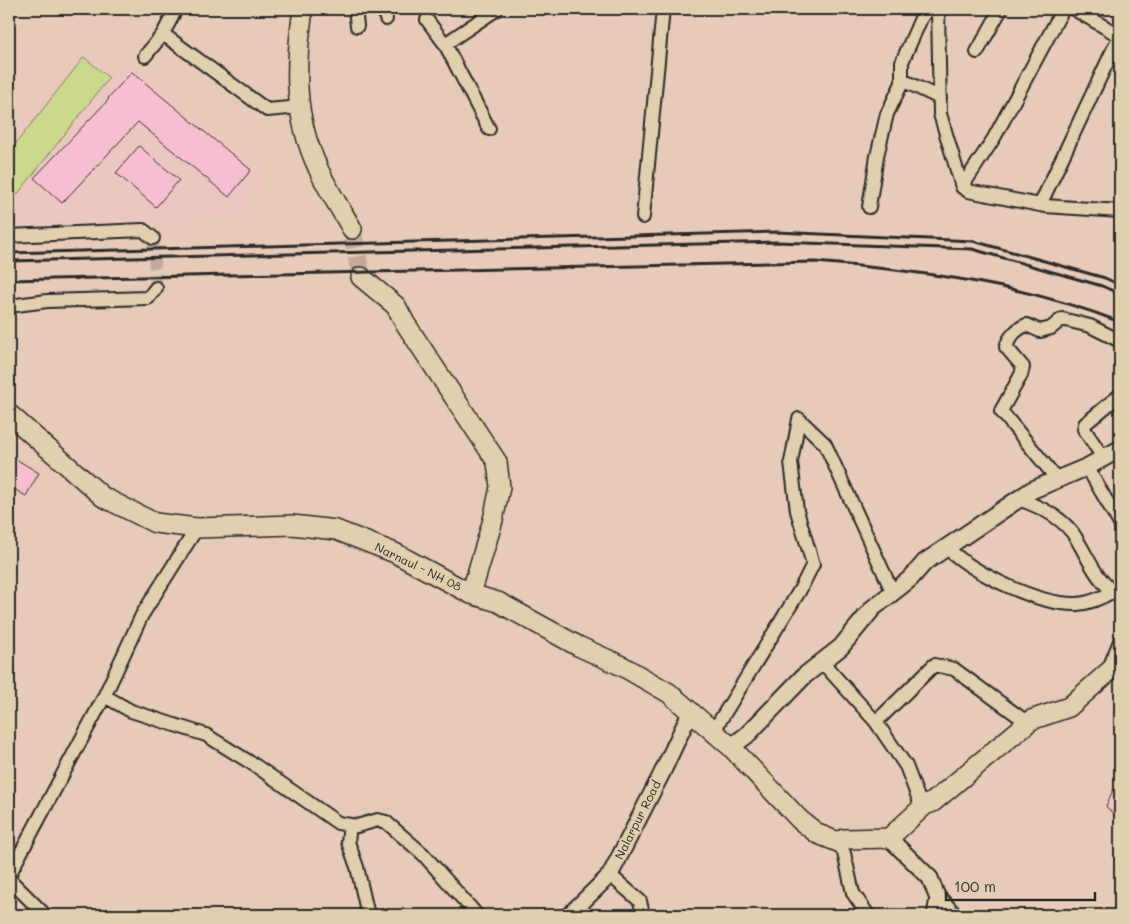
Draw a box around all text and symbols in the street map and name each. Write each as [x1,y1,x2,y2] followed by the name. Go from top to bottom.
[372,538,465,594] street label: Narnaul - NH 08
[610,777,664,862] street label: Nalarpur Road
[946,869,1095,901] scale bar
[954,876,996,896] text: 100 m

